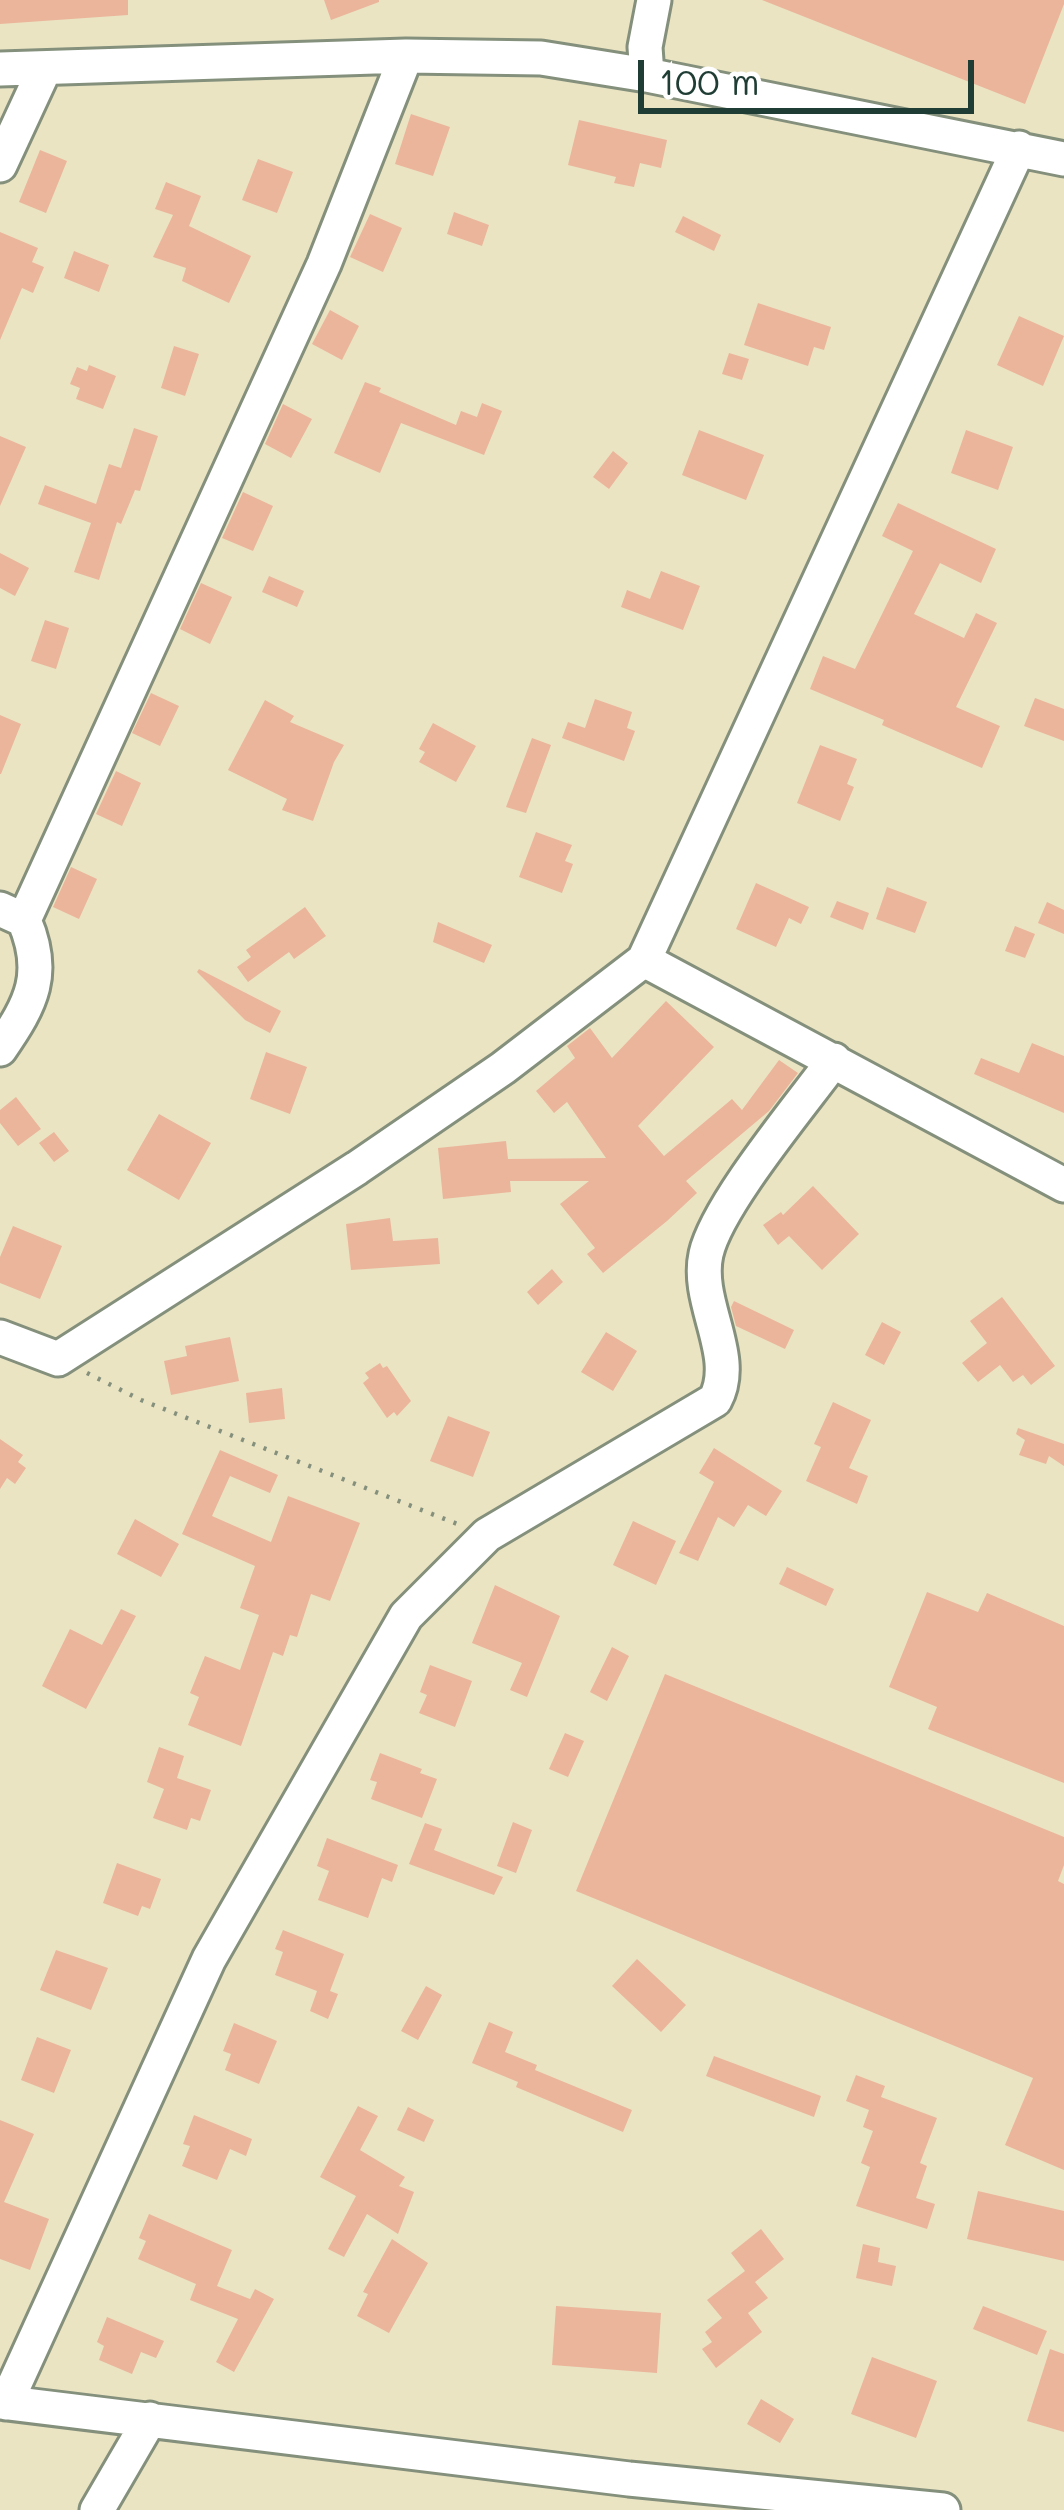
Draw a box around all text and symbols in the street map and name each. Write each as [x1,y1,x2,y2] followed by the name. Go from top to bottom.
[644,36,980,110] scale bar
[659,57,760,104] text: 100 m

